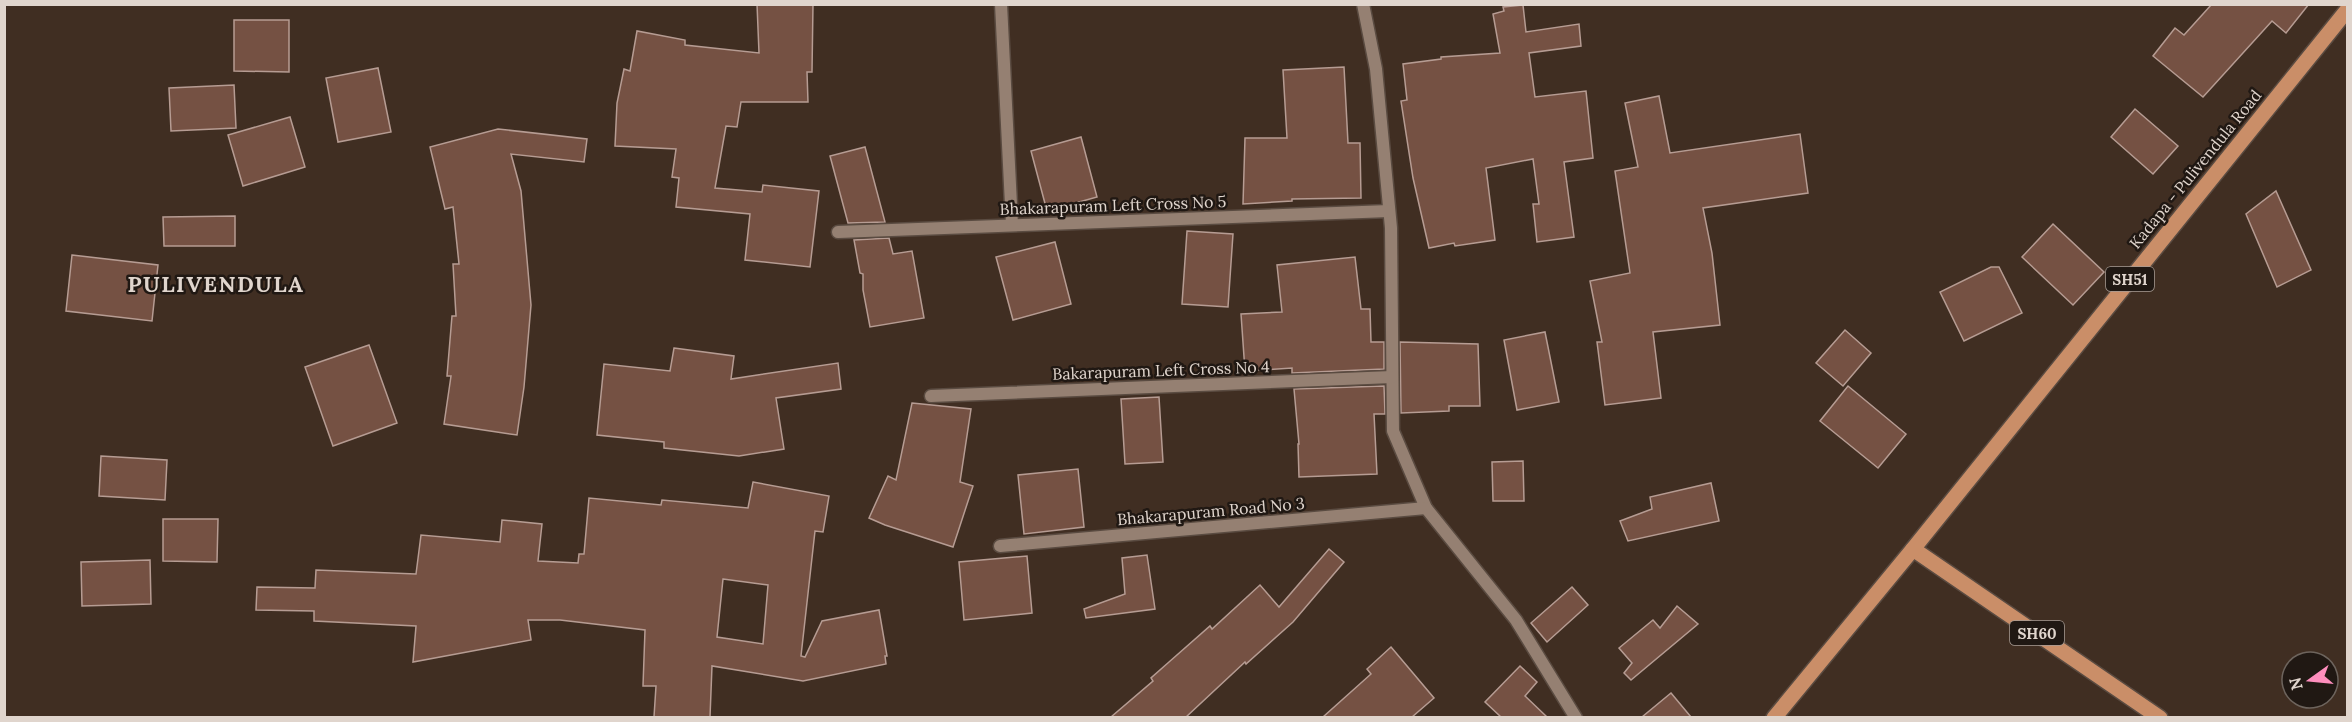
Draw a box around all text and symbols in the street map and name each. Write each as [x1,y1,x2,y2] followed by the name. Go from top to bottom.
[2125,85,2266,252] street label: Kadapa - Pulivendula Road
[999,191,1227,219] street label: Bhakarapuram Left Cross No 5
[2106,267,2154,291] road number: SH51
[128,270,304,298] district label: PULIVENDULA
[1052,356,1270,384] street label: Bakarapuram Left Cross No 4
[1116,493,1306,529] street label: Bhakarapuram Road No 3
[2010,621,2064,645] road number: SH60
[2280,650,2340,710] north arrow
[2284,675,2307,692] text: N

